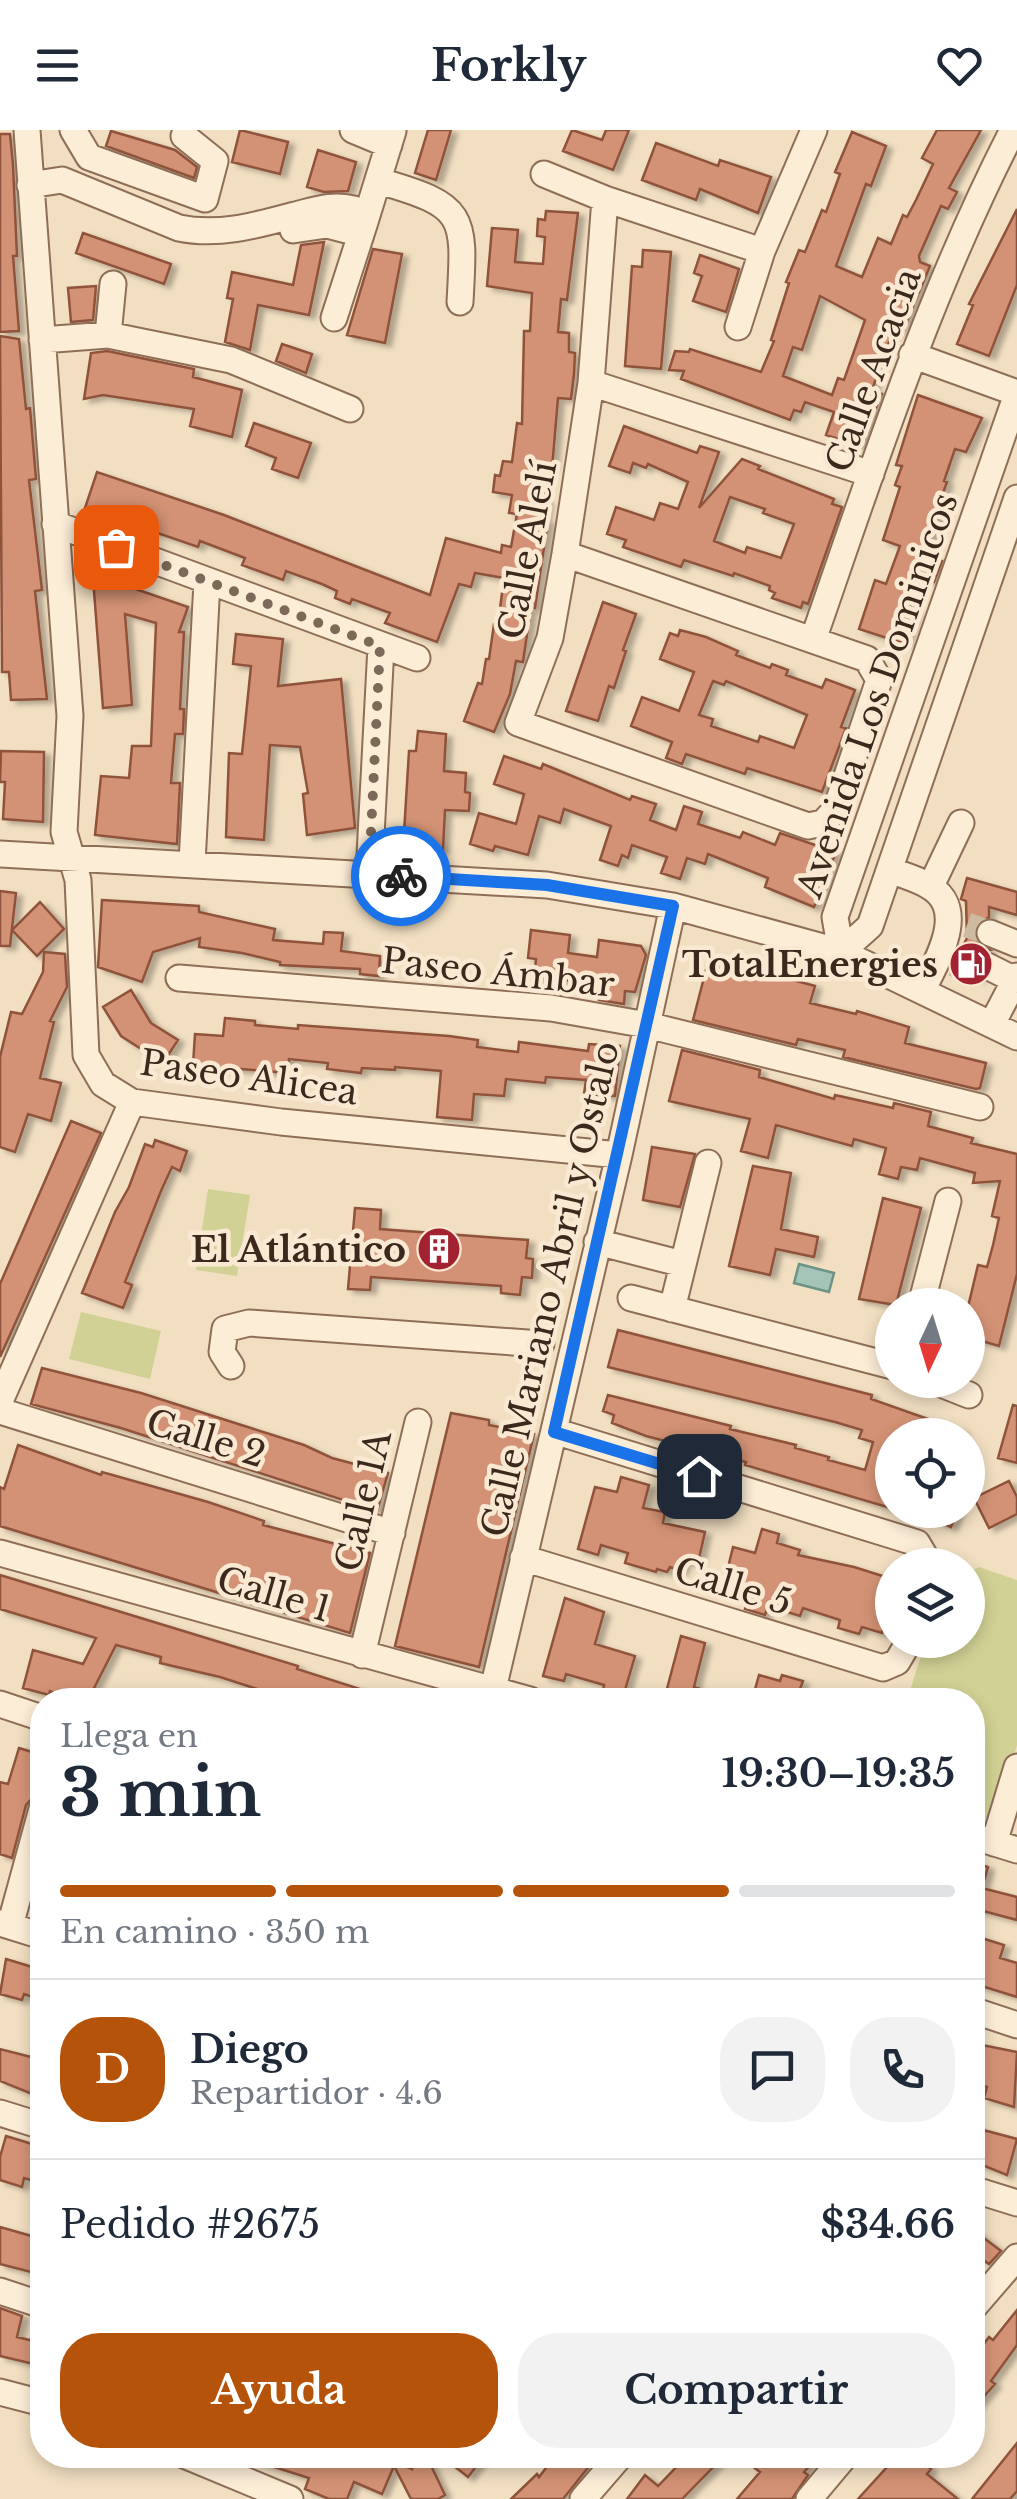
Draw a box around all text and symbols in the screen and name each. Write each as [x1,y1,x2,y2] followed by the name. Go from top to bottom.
[431,37,586,93] text: Forkly
[30,38,85,93] icon: menu
[932,38,987,93] icon: heart
[816,262,930,478] street label: Calle Acacia
[489,457,565,643] street label: Calle Alelí
[787,487,967,904] street label: Avenida Los Dominicos
[74,505,159,590] pin
[89,520,144,575] icon: bag
[351,826,451,926] courier
[374,849,429,904] icon: bike
[379,938,617,1006] street label: Paseo Ámbar
[948,941,994,987] fuel station icon: TotalEnergies
[682,943,938,986] place label: TotalEnergies
[472,1037,628,1541] street label: Calle Mariano Abril y Ostalo
[138,1040,361,1114] street label: Paseo Alicea
[416,1226,462,1272] building icon: El Atlántico
[191,1228,406,1271] place label: El Atlántico
[875,1288,985,1398] north arrow
[875,1288,985,1658] map controls
[141,1400,271,1476] street label: Calle 2
[875,1418,985,1528] button: locate
[326,1426,400,1575] street label: Calle 1A
[657,1434,742,1519] pin
[672,1449,727,1504] icon: home
[669,1548,797,1624] street label: Calle 5
[875,1548,985,1658] button: layers
[212,1557,336,1631] street label: Calle 1
[60,1716,198,1756] text: Llega en
[722,1750,955,1797] text: 19:30–19:35
[60,1753,261,1834] text: 3 min
[60,1912,369,1952] text: En camino · 350 m
[720,2017,825,2122] button: chat
[850,2017,955,2122] button: phone
[190,2026,309,2073] text: Diego
[95,2046,130,2093] text: D
[190,2073,443,2113] text: Repartidor · 4.6
[60,2201,320,2248] text: Pedido #2675
[820,2201,955,2248] text: $34.66
[60,2333,498,2448] button: Ayuda
[518,2333,955,2448] button: Compartir

